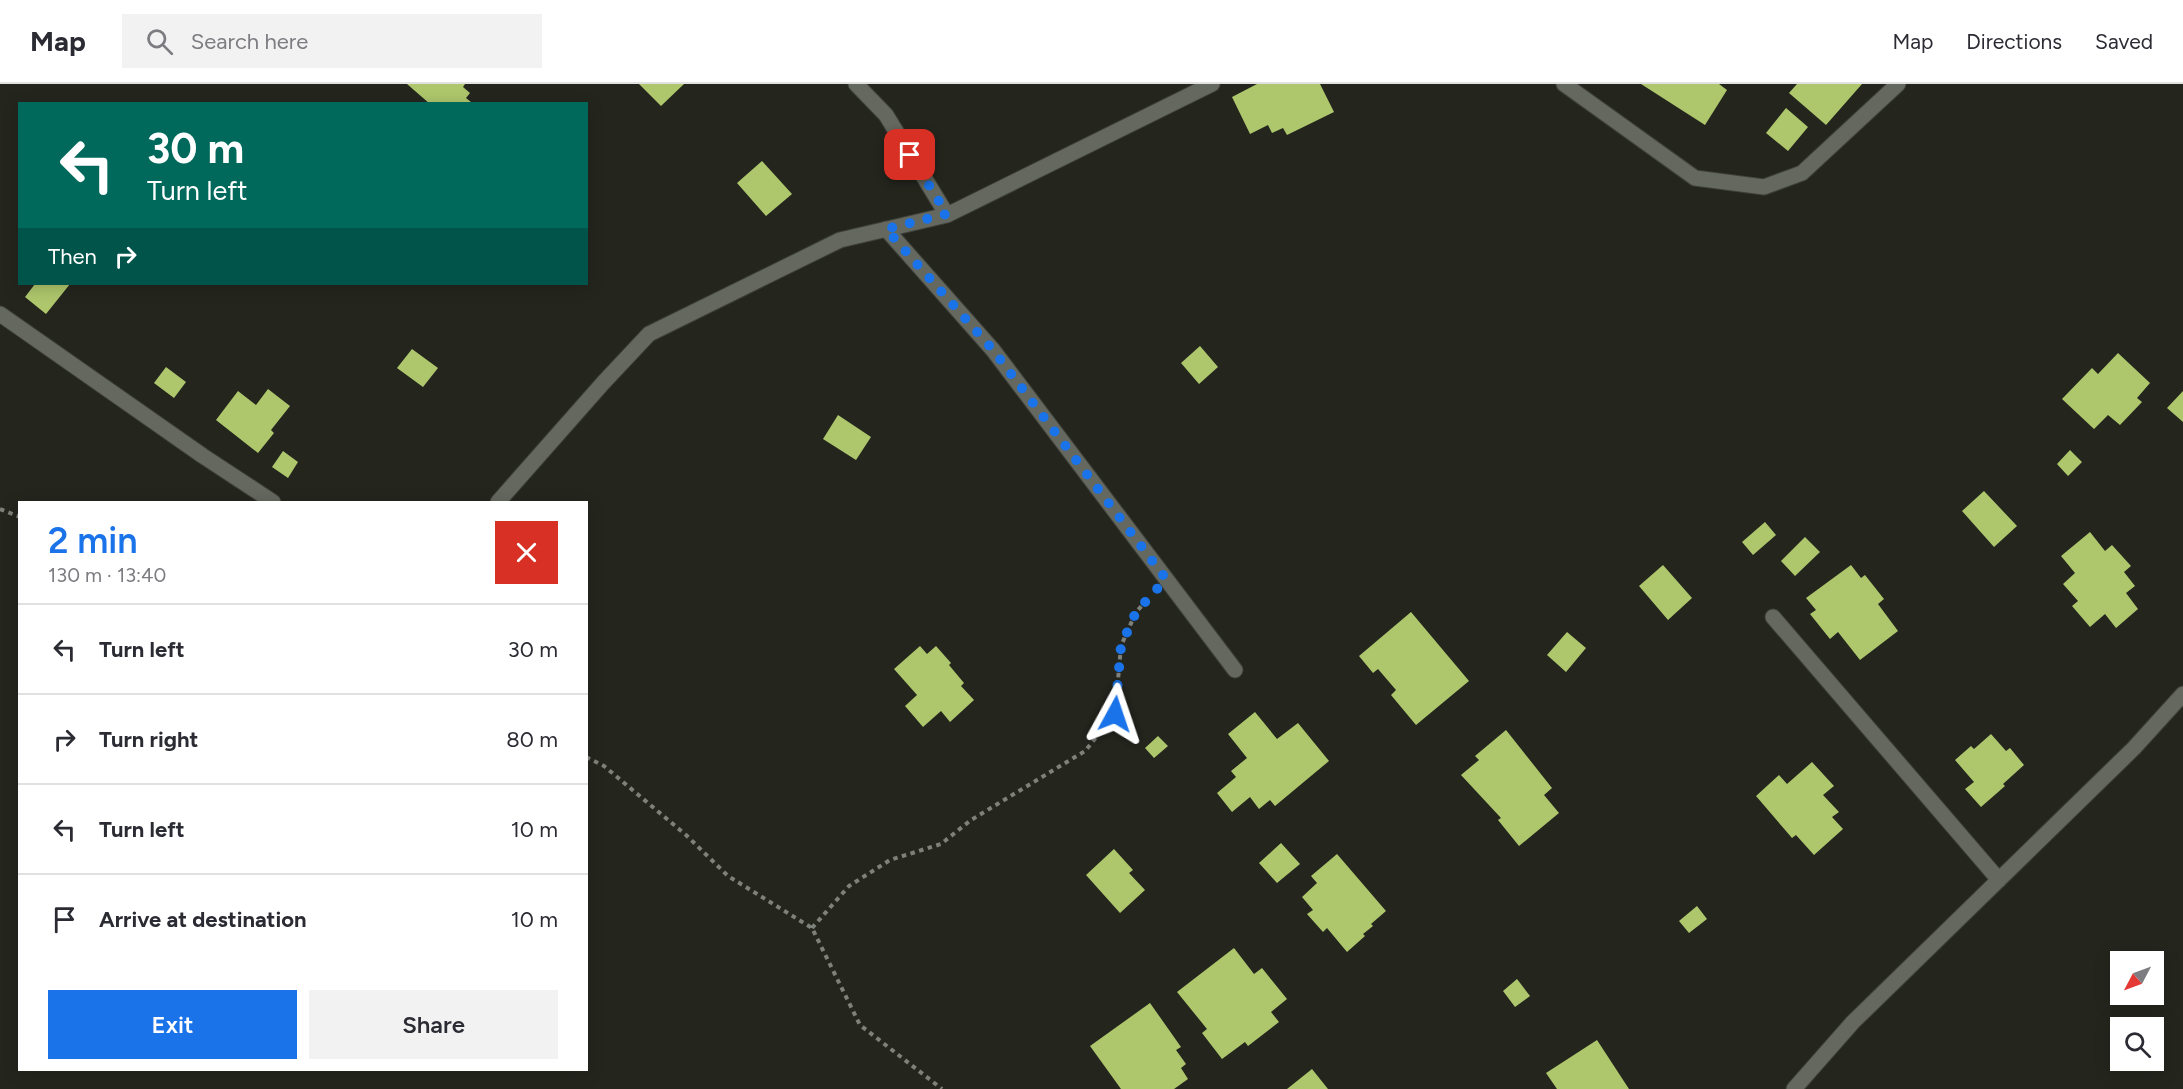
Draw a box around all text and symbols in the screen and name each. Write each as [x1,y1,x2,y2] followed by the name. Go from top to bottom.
[122,14,542,68] search box
[30,24,86,58] text: Map
[143,25,176,58] icon: search
[191,28,308,55] text: Search here
[1892,29,1933,54] text: Map
[1966,29,2062,54] text: Directions
[2095,29,2153,54] text: Saved
[147,123,244,174] text: 30 m
[48,126,126,204] icon: left
[884,129,935,180] pin
[893,138,926,171] icon: arrive
[147,174,247,207] text: Turn left
[109,240,142,273] icon: right
[48,243,97,270] text: Then
[48,519,138,562] text: 2 min
[495,521,558,584] button: close
[48,563,166,587] text: 130 m · 13:40
[48,633,81,666] icon: left
[99,636,185,663] text: Turn left
[508,636,558,663] text: 30 m
[1083,682,1147,746] position arrow
[48,723,81,756] icon: right
[99,726,198,753] text: Turn right
[506,726,558,753] text: 80 m
[48,813,81,846] icon: left
[99,816,185,843] text: Turn left
[511,816,558,843] text: 10 m
[48,903,81,936] icon: arrive
[99,906,307,933] text: Arrive at destination
[511,906,558,933] text: 10 m
[2110,951,2164,1005] north arrow
[2110,951,2164,1071] map controls
[48,990,297,1059] button: Exit
[309,990,558,1059] button: Share
[2110,1017,2164,1071] button: search

